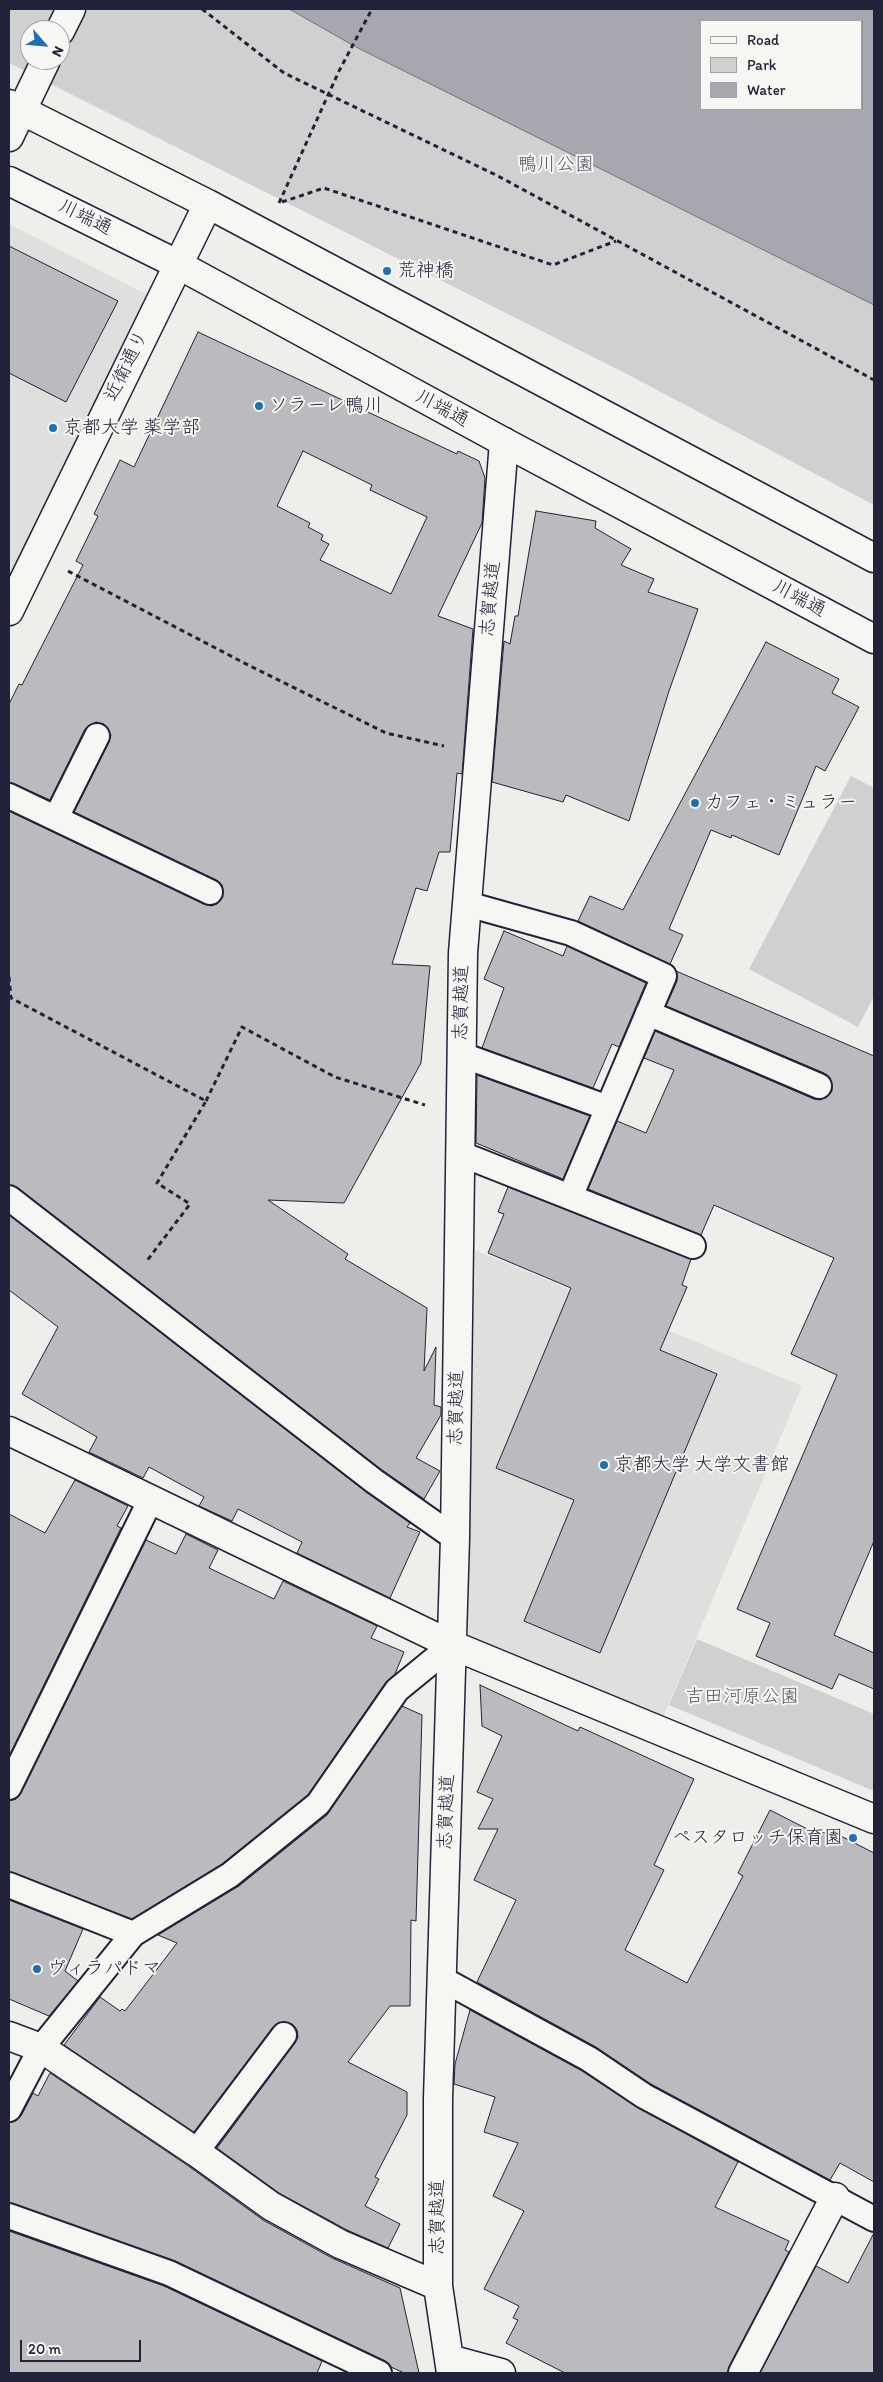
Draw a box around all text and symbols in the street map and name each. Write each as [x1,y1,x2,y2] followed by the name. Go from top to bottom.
[20,20,70,70] north arrow
[700,20,863,110] legend
[747,31,779,49] text: Road
[48,44,68,60] text: N
[747,56,777,74] text: Park
[747,81,785,99] text: Water
[518,154,594,176] park label: 鴨川公園
[54,195,116,241] street label: 川端通
[397,260,454,282] place label: 荒神橋
[381,265,393,277] marker: 荒神橋
[100,327,154,405] street label: 近衛通り
[411,386,473,432] street label: 川端通
[269,395,383,417] place label: ソラーレ鴨川
[253,400,265,412] marker: ソラーレ鴨川
[63,417,200,439] place label: 京都大学 薬学部
[47,422,59,434] marker: 京都大学 薬学部
[476,560,506,638] street label: 志賀越道
[768,576,830,622] street label: 川端通
[705,792,857,814] place label: カフェ・ミュラー
[689,797,701,809] marker: カフェ・ミュラー
[450,965,474,1041] street label: 志賀越道
[445,1370,469,1446] street label: 志賀越道
[614,1454,789,1476] place label: 京都大学 大学文書館
[598,1459,610,1471] marker: 京都大学 大学文書館
[685,1686,799,1708] park label: 吉田河原公園
[434,1774,460,1850] street label: 志賀越道
[672,1827,843,1849] place label: ペスタロッチ保育園
[847,1832,859,1844] marker: ペスタロッチ保育園
[47,1958,161,1980] place label: ヴィラパドマ
[31,1963,43,1975] marker: ヴィラパドマ
[427,2179,449,2255] street label: 志賀越道
[22,2330,144,2362] scale bar
[28,2340,61,2358] text: 20 m

